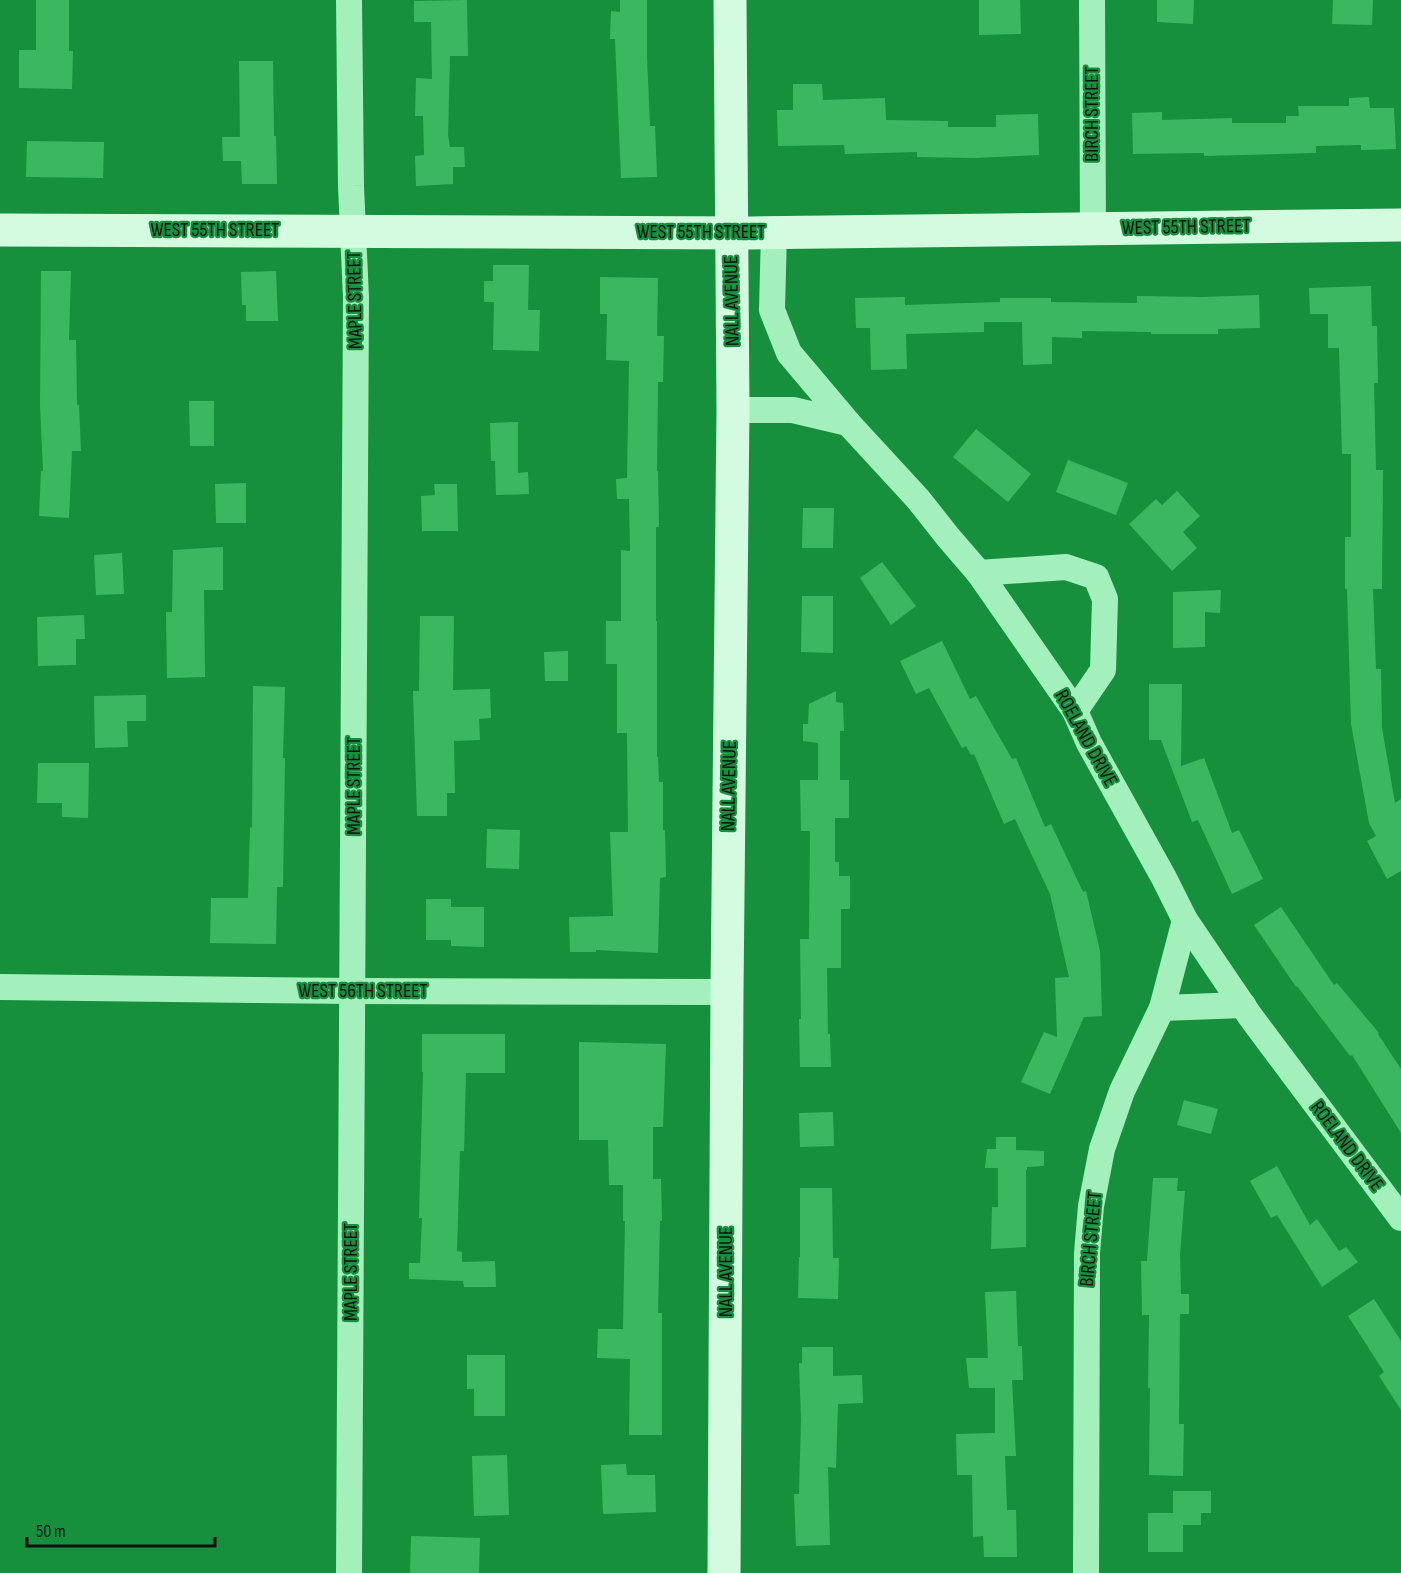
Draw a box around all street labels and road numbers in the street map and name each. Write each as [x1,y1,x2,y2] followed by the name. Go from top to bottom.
[1080,66,1104,162] street label: BIRCH STREET
[1121,214,1251,240] street label: WEST 55TH STREET
[151,218,279,242] street label: WEST 55TH STREET
[637,220,765,244] street label: WEST 55TH STREET
[342,251,368,349] street label: MAPLE STREET
[719,256,745,346] street label: NALL AVENUE
[1050,685,1122,791] street label: ROELAND DRIVE
[342,737,366,835] street label: MAPLE STREET
[716,741,742,831] street label: NALL AVENUE
[298,979,428,1003] street label: WEST 56TH STREET
[1305,1096,1389,1196] street label: ROELAND DRIVE
[1075,1190,1107,1288] street label: BIRCH STREET
[339,1223,363,1321] street label: MAPLE STREET
[714,1227,738,1317] street label: NALL AVENUE

